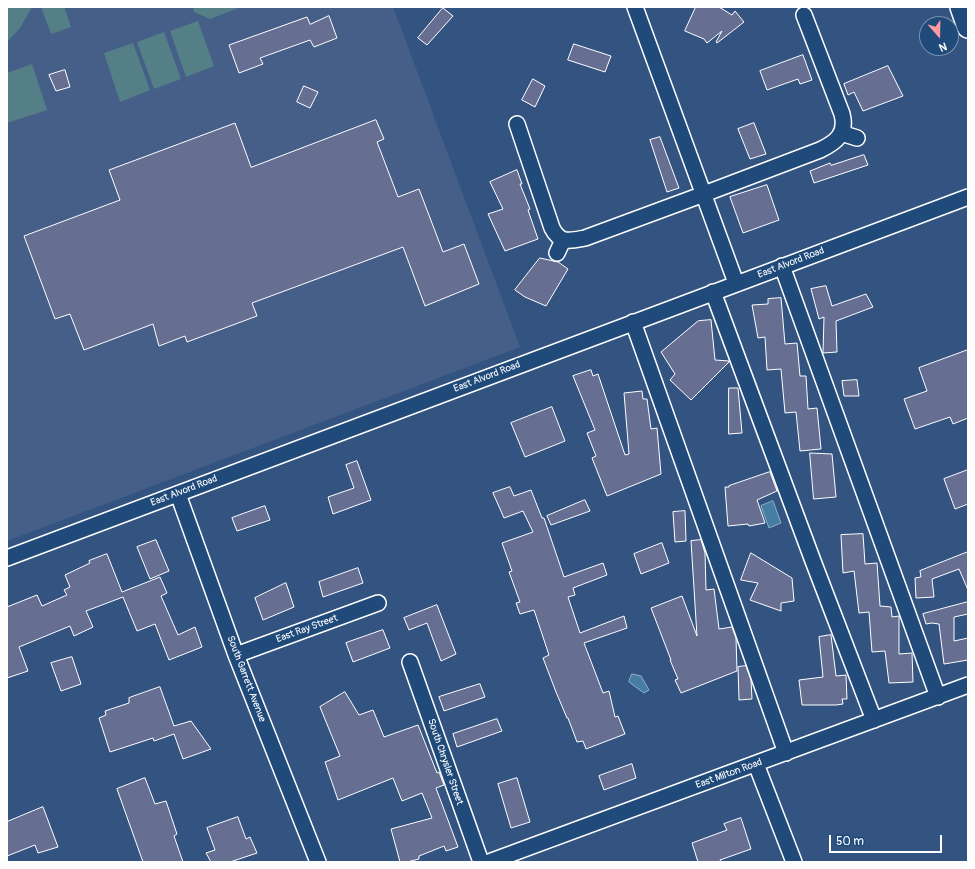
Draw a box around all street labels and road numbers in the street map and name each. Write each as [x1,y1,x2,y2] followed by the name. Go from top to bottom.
[756,245,826,281] street label: East Alvord Road
[452,359,522,395] street label: East Alvord Road
[149,473,219,509] street label: East Alvord Road
[275,612,339,646] street label: East Ray Street
[224,634,268,724] street label: South Garrett Avenue
[425,717,465,807] street label: South Chrysler Street
[694,756,764,792] street label: East Milton Road

